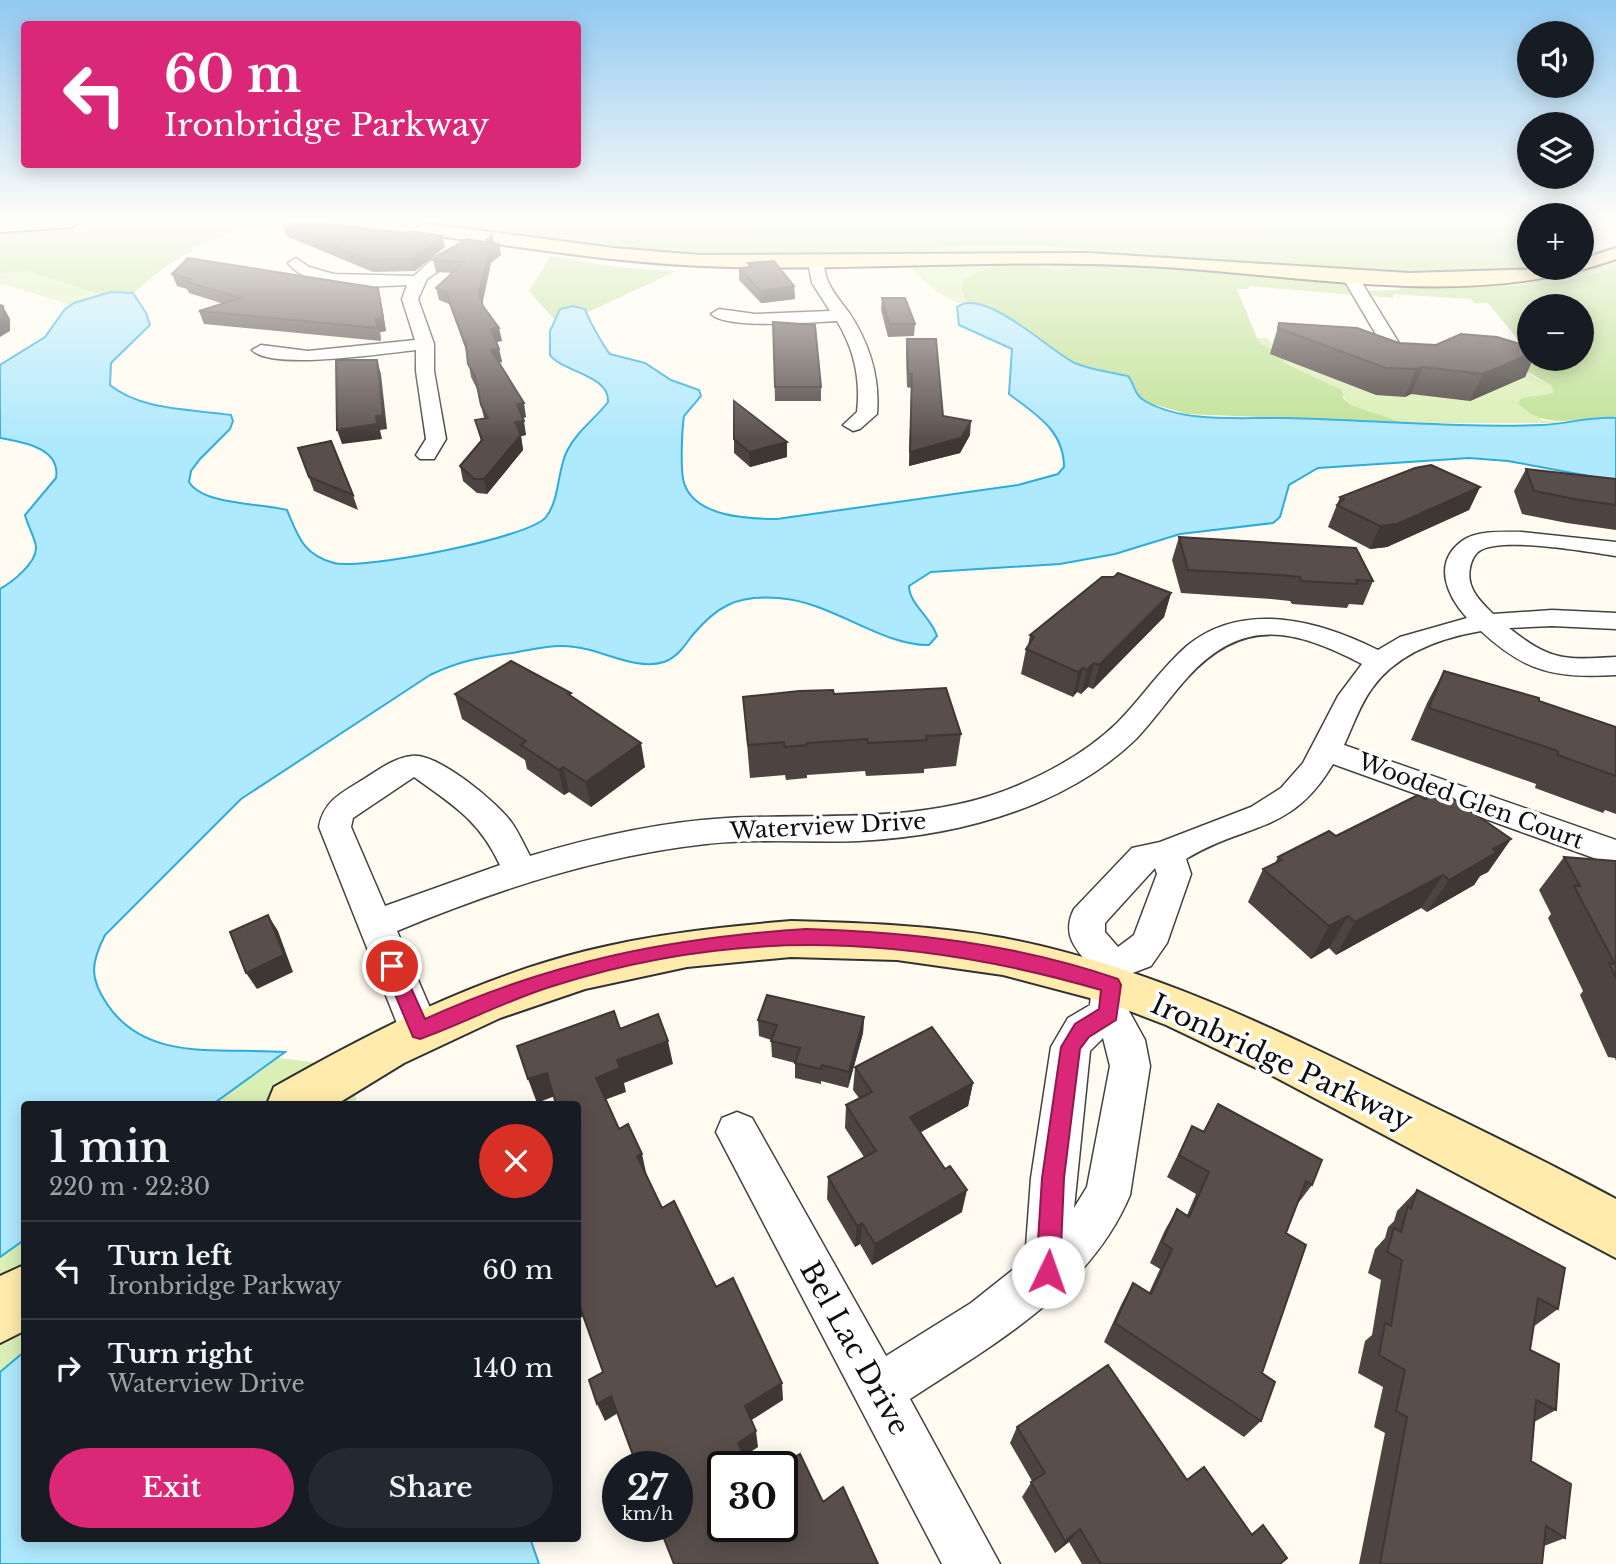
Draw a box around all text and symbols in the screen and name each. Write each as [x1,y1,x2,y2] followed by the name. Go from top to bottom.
[1517,21,1594,371] map controls
[1517,21,1594,98] button: sound
[164,44,301,105] text: 60 m
[49,49,140,140] icon: left
[164,105,489,145] text: Ironbridge Parkway
[1517,112,1594,189] button: layers
[1517,203,1594,280] button: +
[1517,294,1594,371] button: −
[1354,747,1588,855] street label: Wooded Glen Court
[728,807,927,845] street label: Waterview Drive
[362,936,422,996] pin
[373,947,411,985] icon: arrive
[1145,986,1418,1138] street label: Ironbridge Parkway
[49,1121,170,1173] text: 1 min
[479,1124,553,1198] button: close
[49,1173,210,1201] text: 220 m · 22:30
[1011,1235,1085,1309] position arrow
[108,1240,232,1272] text: Turn left
[49,1251,87,1289] icon: left
[482,1254,553,1286] text: 60 m
[792,1255,917,1441] street label: Bel Lac Drive
[108,1272,342,1300] text: Ironbridge Parkway
[108,1338,253,1370] text: Turn right
[49,1349,87,1387] icon: right
[472,1352,553,1384] text: 140 m
[108,1370,305,1398] text: Waterview Drive
[49,1448,294,1528] button: Exit
[308,1448,553,1528] button: Share
[707,1451,798,1542] speed limit sign: 30
[627,1466,668,1509] text: 27
[622,1503,673,1525] text: km/h

